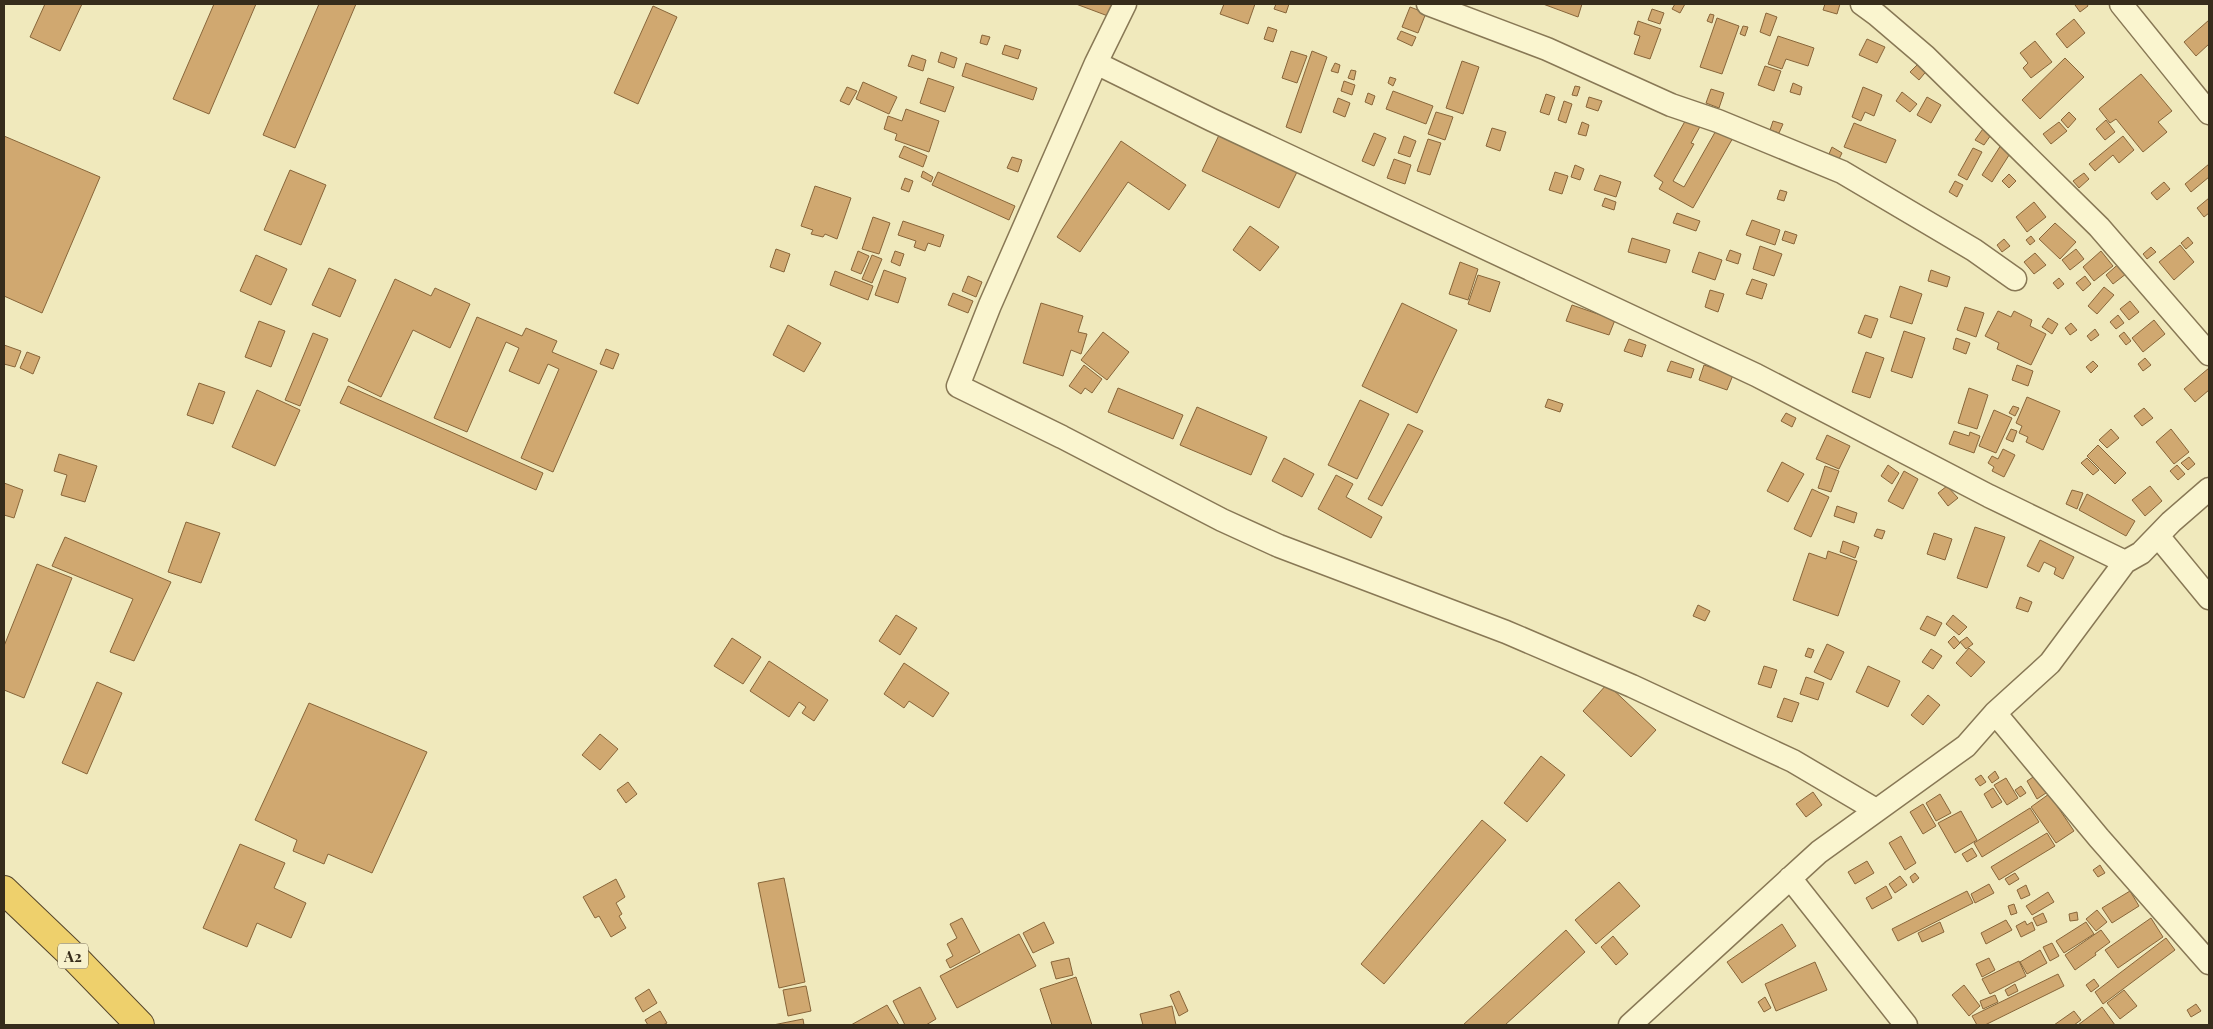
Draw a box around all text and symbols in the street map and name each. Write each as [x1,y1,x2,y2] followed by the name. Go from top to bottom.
[58,944,88,968] road number: A2

